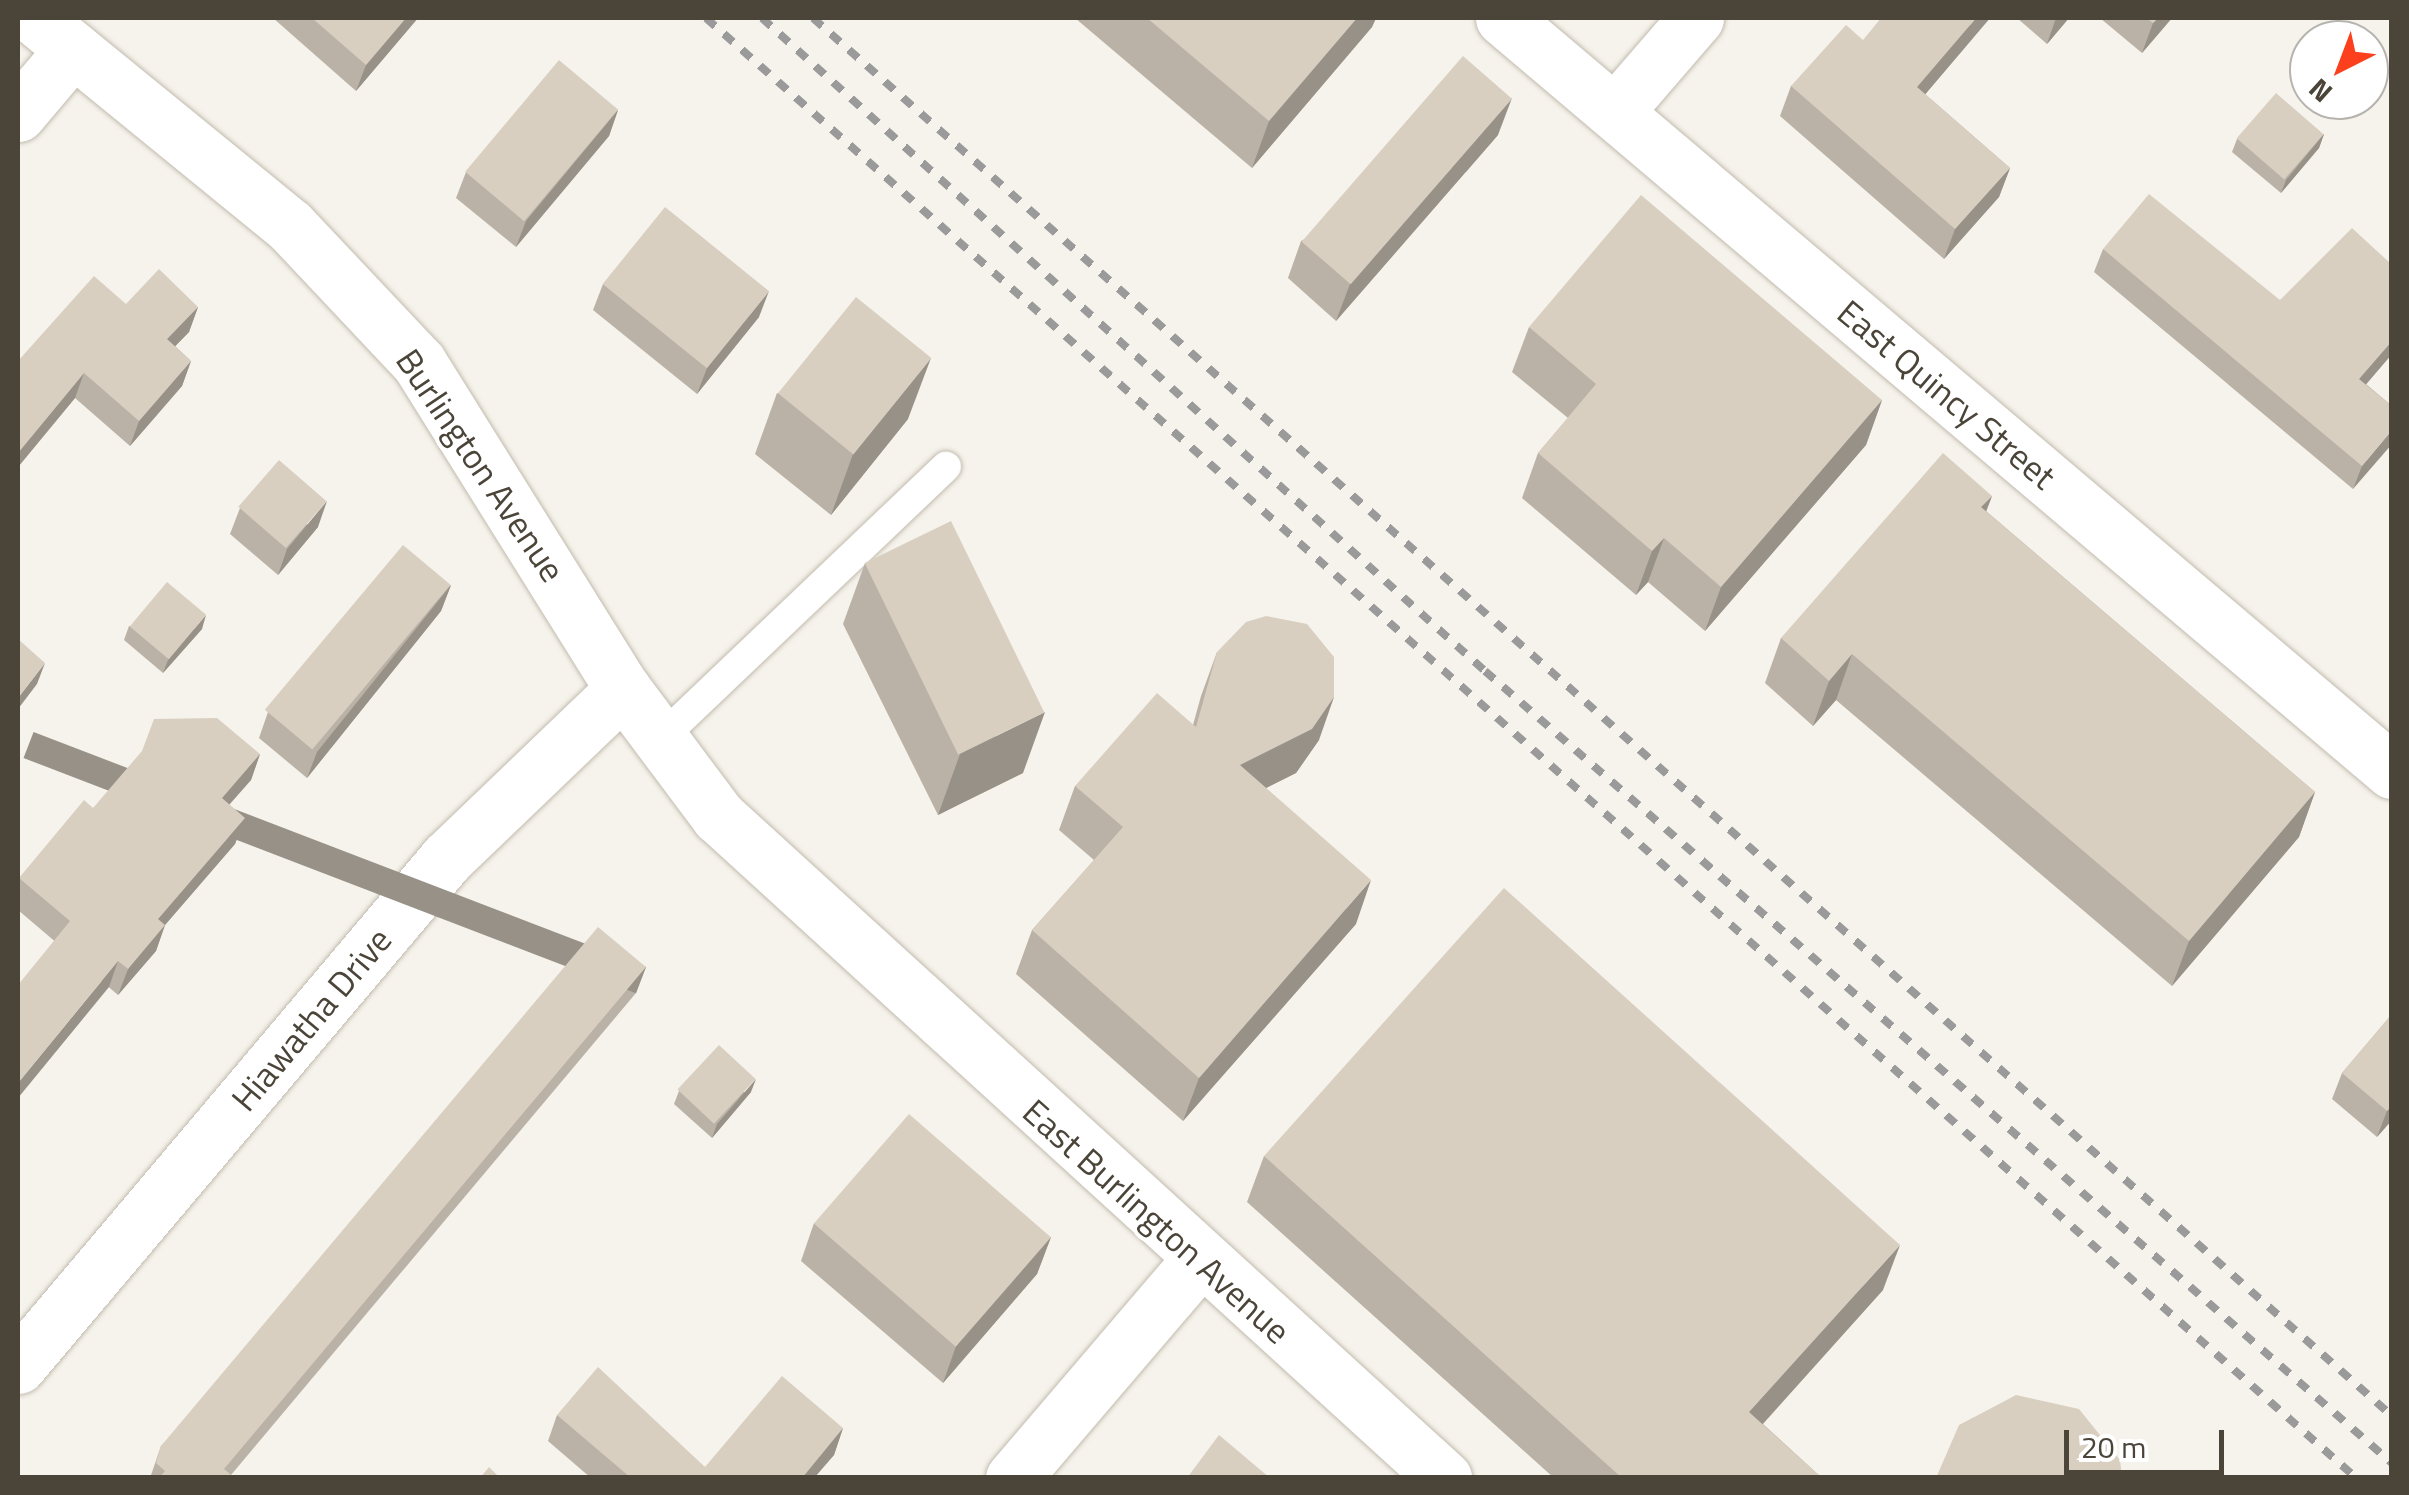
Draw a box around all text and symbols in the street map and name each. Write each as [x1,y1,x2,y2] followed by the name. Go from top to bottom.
[2289,20,2389,120] north arrow
[2298,69,2342,114] text: N
[1830,291,2064,497] street label: East Quincy Street
[388,341,574,589] street label: Burlington Avenue
[222,919,400,1119] street label: Hiawatha Drive
[1015,1090,1299,1352] street label: East Burlington Avenue
[2069,1410,2229,1472] scale bar
[2081,1424,2146,1470] text: 20 m

